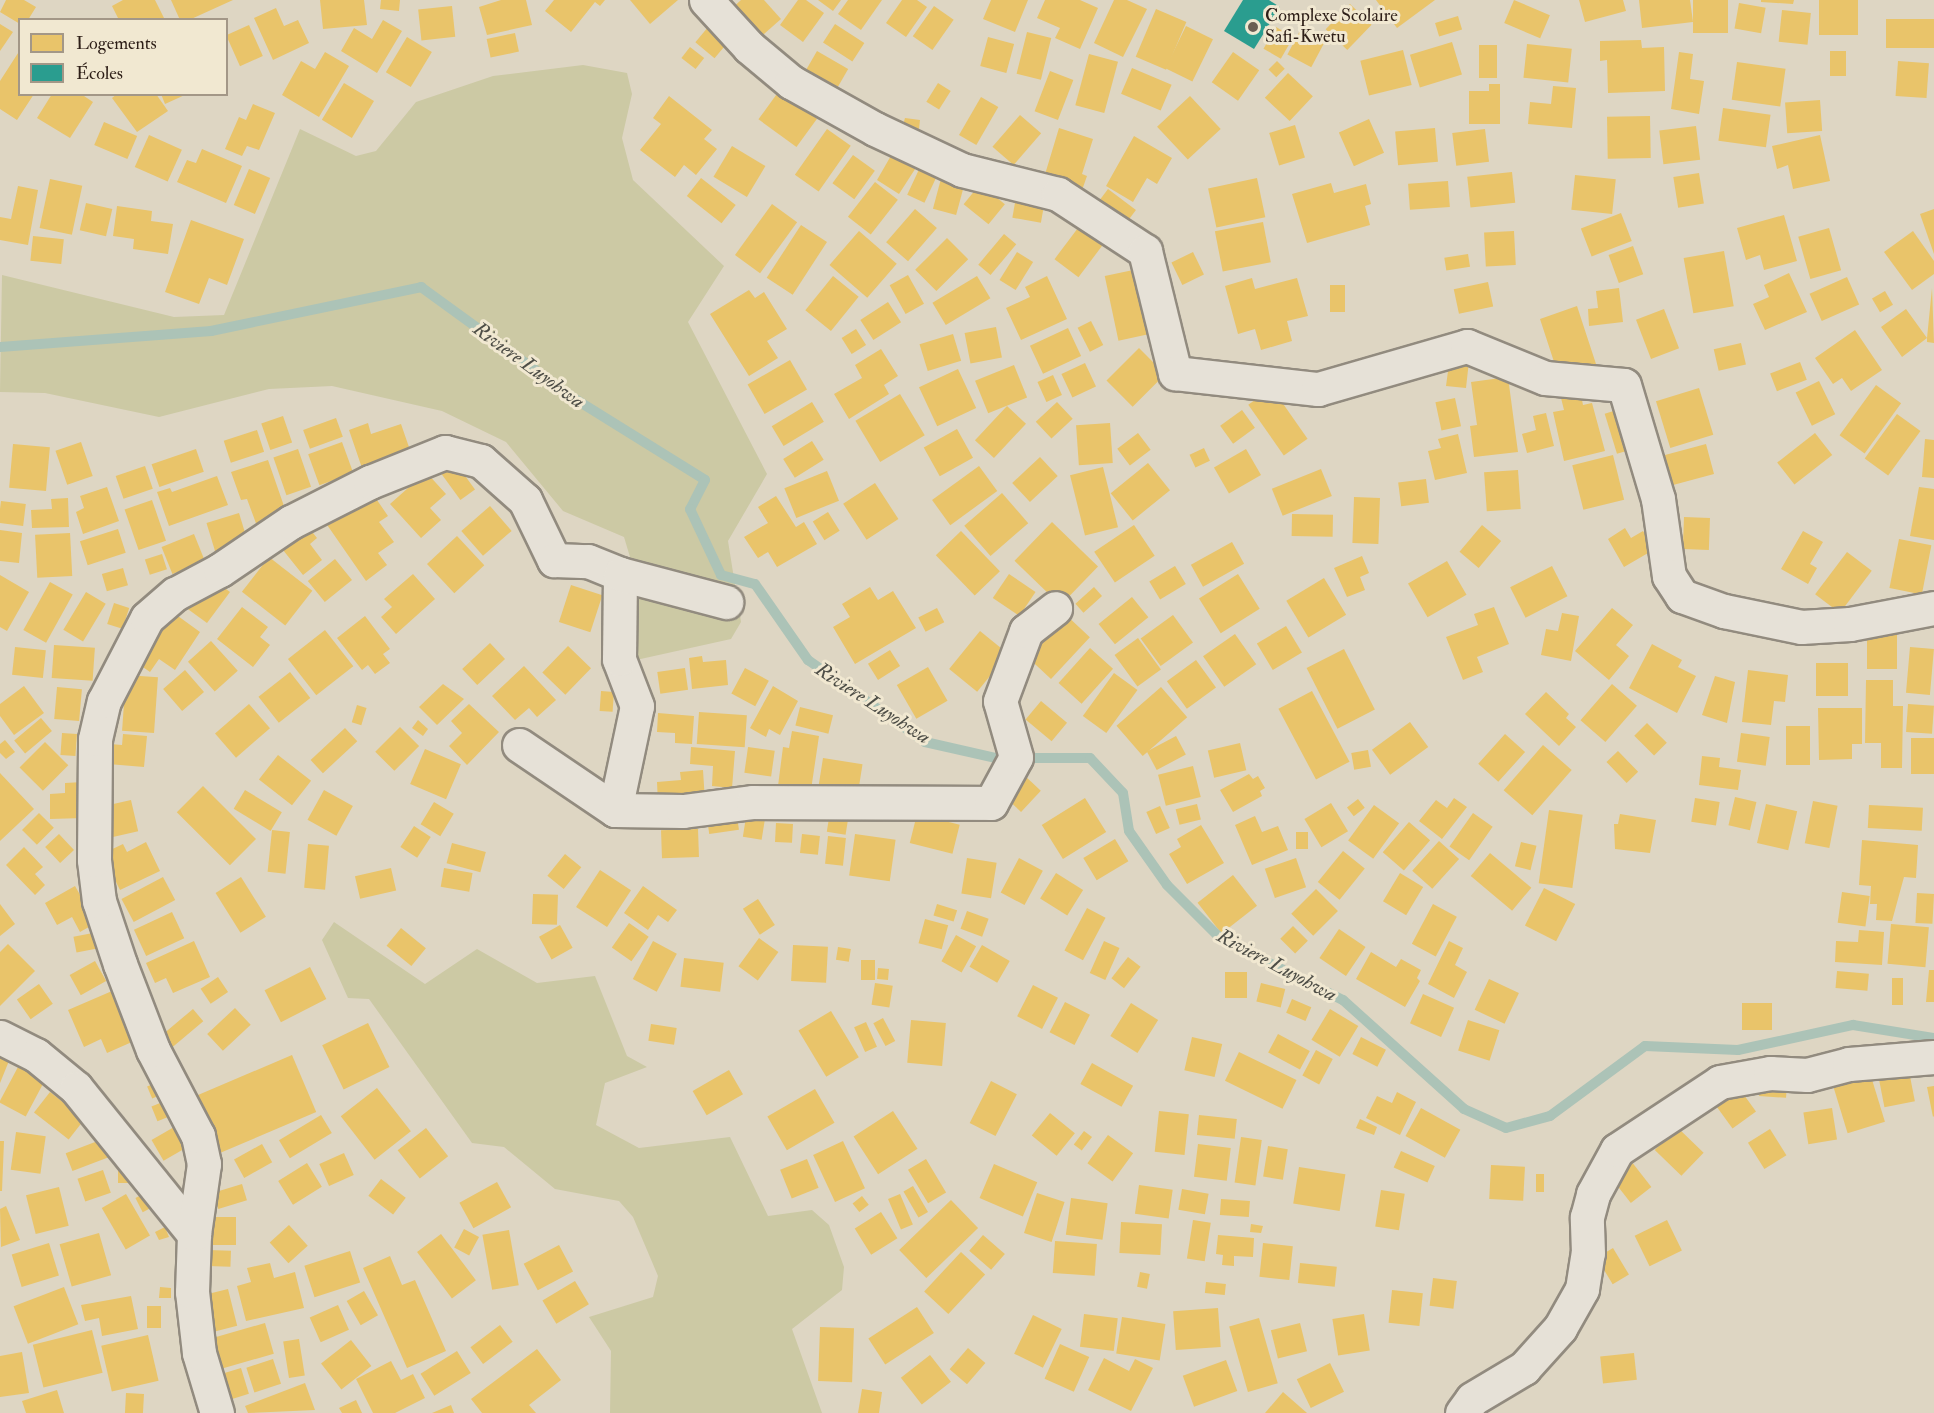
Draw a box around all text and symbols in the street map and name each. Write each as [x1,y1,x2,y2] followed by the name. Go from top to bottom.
[1265,6,1398,48] place label: Complexe Scolaire Safi-Kwetu
[18,18,228,96] legend
[1246,20,1260,34] marker: Complexe Scolaire Safi-Kwetu
[76,32,157,55] text: Logements
[76,62,123,85] text: Écoles
[469,317,589,413] water label: Riviere Luyohwa
[811,657,935,749] water label: Riviere Luyohwa
[1213,923,1341,1007] water label: Riviere Luyohwa

